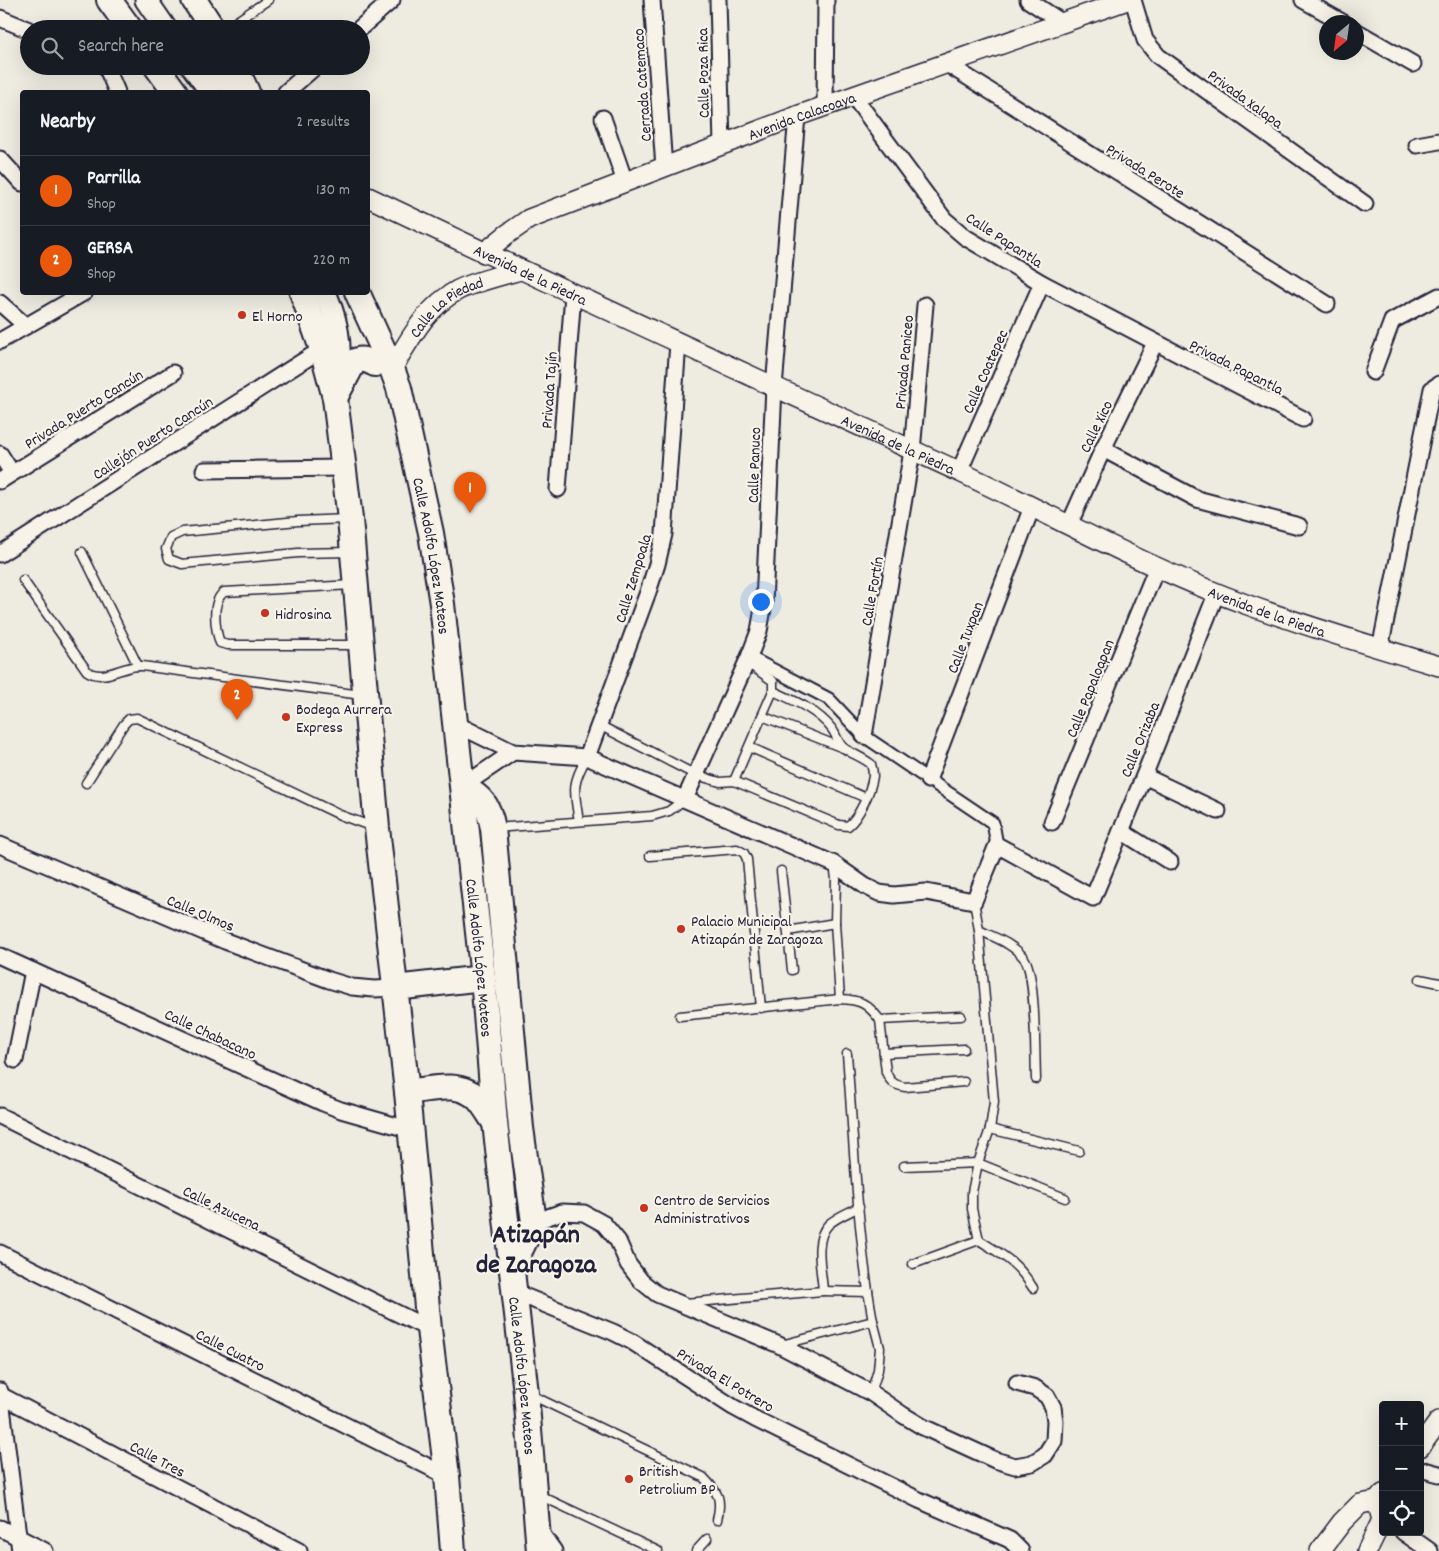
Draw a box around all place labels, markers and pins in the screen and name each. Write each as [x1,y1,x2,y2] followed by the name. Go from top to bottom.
[252,306,303,329] place label: El Horno
[236,309,248,321] marker: El Horno
[454,472,486,513] pin: 1
[275,604,332,627] place label: Hidrosina
[259,607,271,619] marker: Hidrosina
[221,679,253,720] pin: 2
[296,699,392,740] place label: Bodega Aurrera Express
[280,711,292,723] marker: Bodega Aurrera Express
[691,911,823,952] place label: Palacio Municipal Atizapán de Zaragoza
[675,923,687,935] marker: Palacio Municipal Atizapán de Zaragoza
[654,1190,770,1231] place label: Centro de Servicios Administrativos
[638,1202,650,1214] marker: Centro de Servicios Administrativos
[639,1461,715,1502] place label: British Petrolium BP
[623,1473,635,1485] marker: British Petrolium BP

